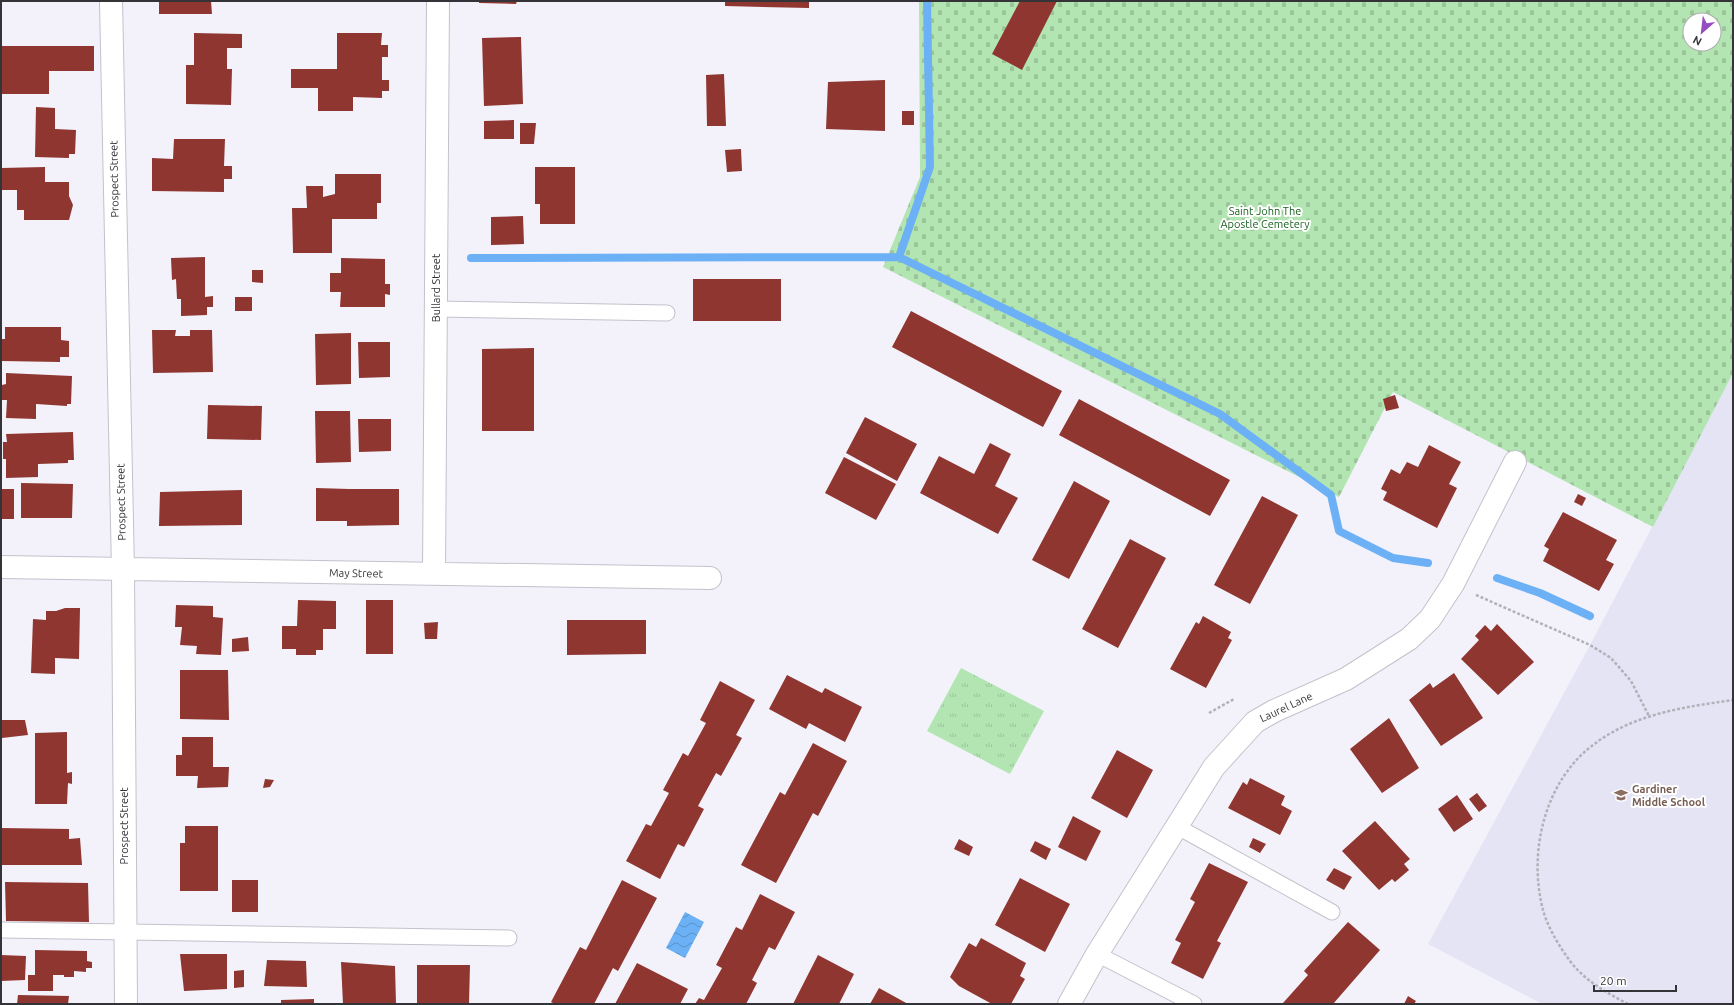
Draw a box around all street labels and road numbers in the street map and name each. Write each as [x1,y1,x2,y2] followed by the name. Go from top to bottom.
[107,140,121,218] street label: Prospect Street
[430,253,442,322] street label: Bullard Street
[114,463,128,541] street label: Prospect Street
[329,567,384,579] street label: May Street
[1258,690,1314,724] street label: Laurel Lane
[118,787,130,865] street label: Prospect Street

